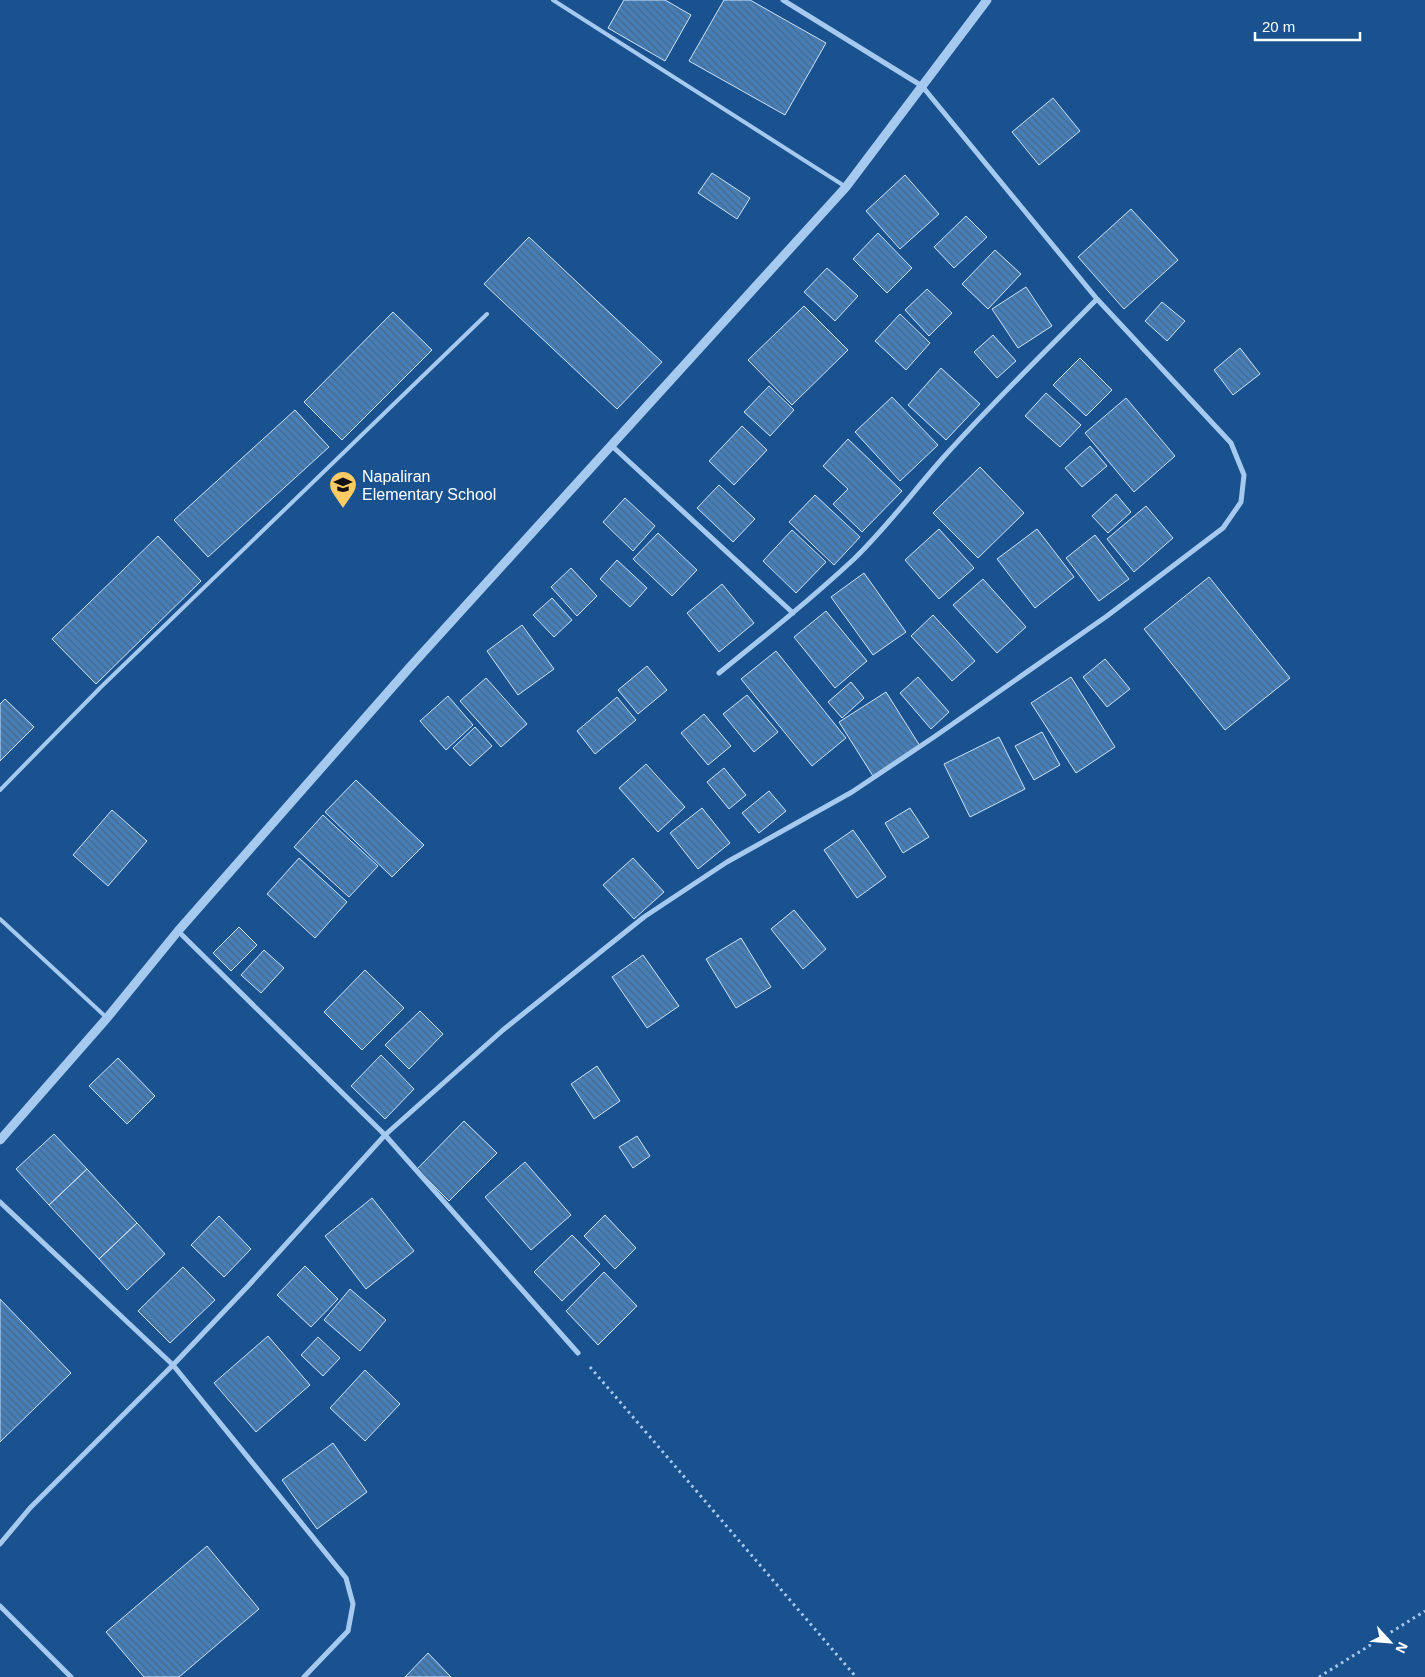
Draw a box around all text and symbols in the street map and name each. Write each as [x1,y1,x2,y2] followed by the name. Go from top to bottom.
[1255,10,1360,42] scale bar
[1262,18,1295,35] text: 20 m
[362,468,496,503] place label: Napaliran Elementary School
[328,470,358,509] school or university icon: Napaliran Elementary School
[1365,1617,1415,1667] north arrow
[1392,1640,1411,1656] text: N

